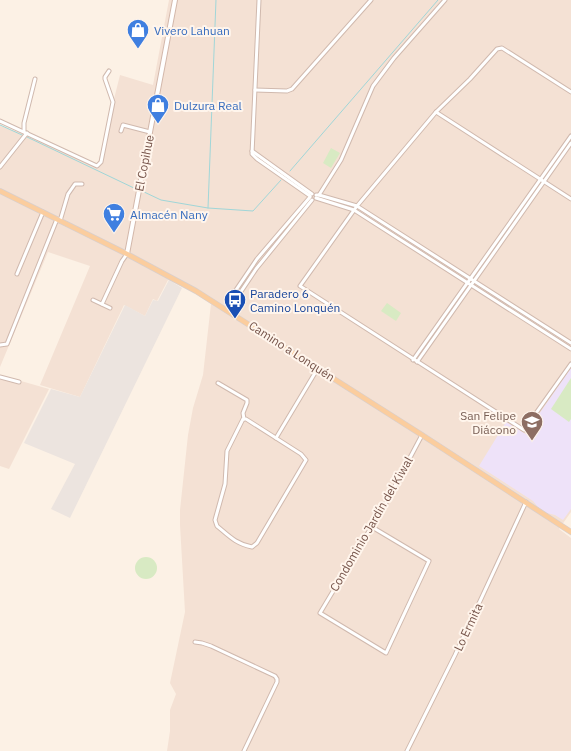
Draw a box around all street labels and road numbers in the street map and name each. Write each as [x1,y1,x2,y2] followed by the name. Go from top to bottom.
[131,133,157,193] street label: El Copihue
[246,318,338,384] street label: Camino a Lonquén
[326,454,416,594] street label: Condominio Jardín del Kiwal
[450,600,486,653] street label: Lo Ermita

